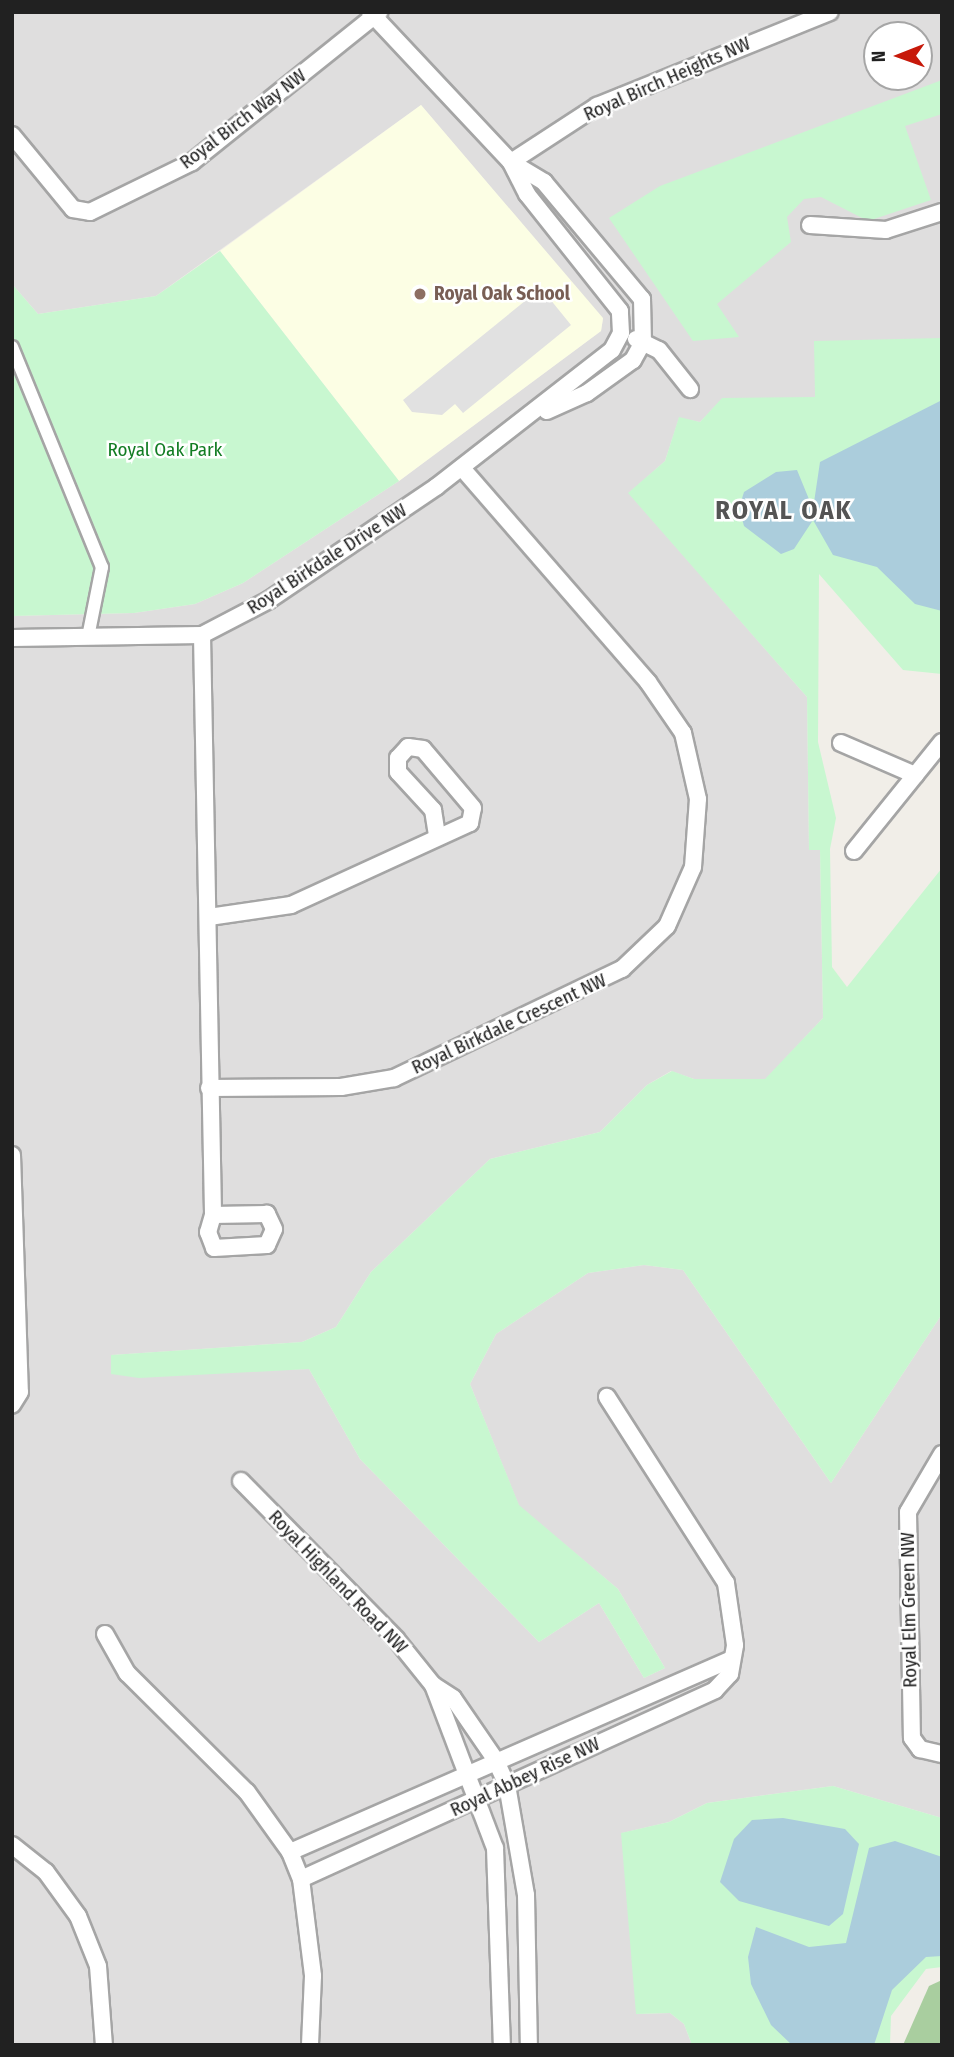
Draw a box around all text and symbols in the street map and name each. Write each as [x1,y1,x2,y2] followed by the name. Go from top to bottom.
[863,21,933,91] north arrow
[580,32,754,126] street label: Royal Birch Heights NW
[867,50,890,62] text: N
[175,64,311,174] street label: Royal Birch Way NW
[434,283,570,305] place label: Royal Oak School
[412,286,428,302] marker: Royal Oak School
[108,439,222,461] park label: Royal Oak Park
[716,495,852,527] district label: ROYAL OAK
[243,499,411,619] street label: Royal Birkdale Drive NW
[408,969,610,1079] street label: Royal Birkdale Crescent NW
[264,1506,412,1658] street label: Royal Highland Road NW
[896,1532,922,1688] street label: Royal Elm Green NW
[447,1732,603,1822] street label: Royal Abbey Rise NW

